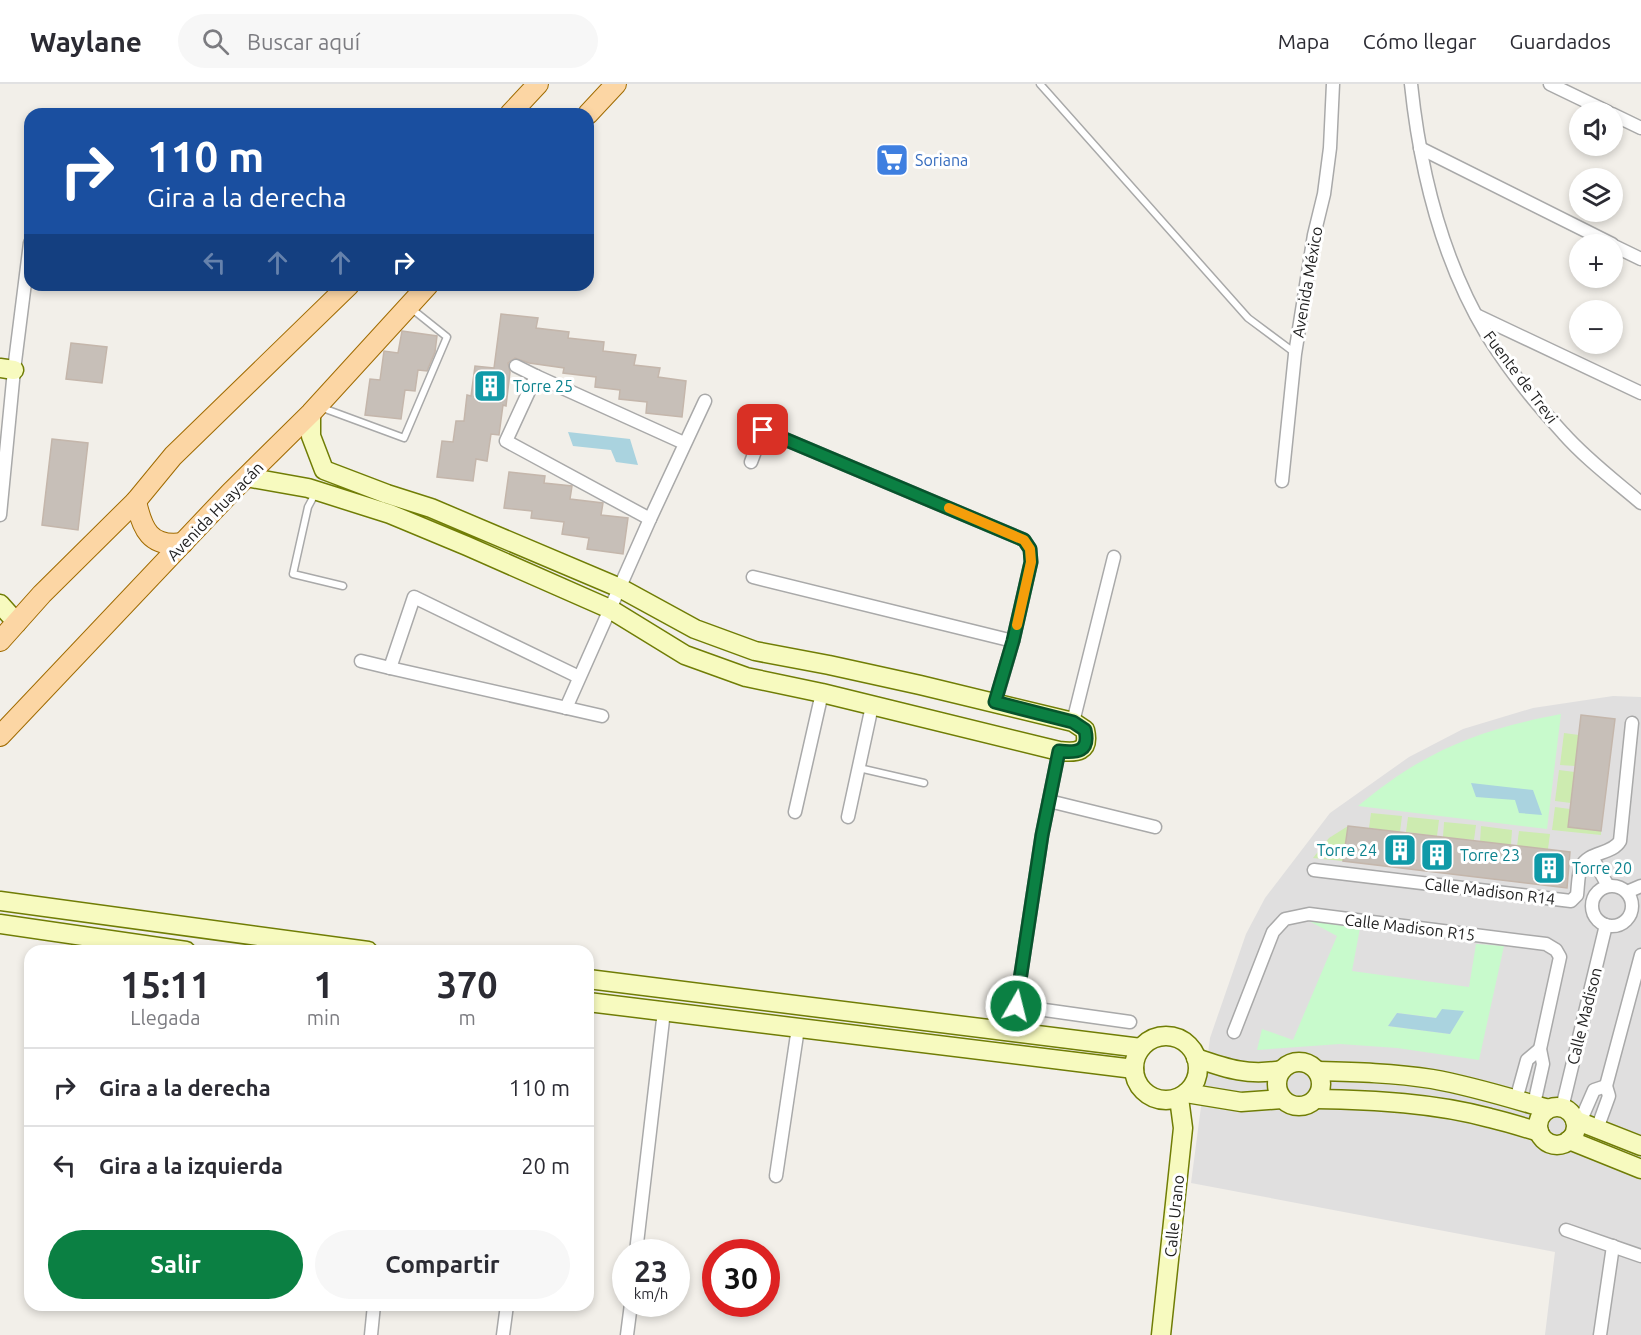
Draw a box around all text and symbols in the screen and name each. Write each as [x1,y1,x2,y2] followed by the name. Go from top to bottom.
[178,14,598,68] search box
[199,25,232,58] icon: search
[30,26,142,57] text: Waylane
[247,29,360,54] text: Buscar aquí
[1278,29,1330,53] text: Mapa
[1363,29,1477,53] text: Cómo llegar
[1510,29,1611,53] text: Guardados
[1569,102,1623,354] map controls
[1569,102,1623,156] button: sound
[48,132,126,210] icon: right
[147,133,264,180] text: 110 m
[874,142,910,178] supermarket icon: Soriana
[915,151,968,169] place label: Soriana
[1569,168,1623,222] button: layers
[147,182,347,212] text: Gira a la derecha
[1288,225,1326,339] street label: Avenida México
[1569,234,1623,288] button: +
[198,246,231,279] icon: left
[261,246,294,279] icon: ahead
[324,246,357,279] icon: ahead
[387,246,420,279] icon: right
[1569,300,1623,354] button: −
[1480,327,1562,427] street label: Fuente de Trevi
[472,368,508,404] building icon: Torre 25
[513,377,573,395] place label: Torre 25
[737,404,788,455] pin
[746,413,779,446] icon: arrive
[163,458,267,564] street label: Avenida Huayacán
[1382,832,1418,868] building icon: Torre 24
[1419,837,1455,873] building icon: Torre 23
[1317,841,1377,859] place label: Torre 24
[1460,846,1520,864] place label: Torre 23
[1531,850,1567,886] building icon: Torre 20
[1572,859,1632,877] place label: Torre 20
[1424,874,1556,908] street label: Calle Madison R14
[1344,910,1476,944] street label: Calle Madison R15
[120,964,210,1005] text: 15:11
[313,964,334,1005] text: 1
[437,964,498,1005] text: 370
[1563,965,1605,1067] street label: Calle Madison
[984,974,1048,1038] position arrow
[130,1006,201,1029] text: Llegada
[307,1006,340,1029] text: min
[459,1006,476,1029] text: m
[48,1071,81,1104] icon: right
[99,1075,271,1100] text: Gira a la derecha
[509,1075,570,1100] text: 110 m
[48,1149,81,1182] icon: left
[99,1153,283,1178] text: Gira a la izquierda
[521,1153,570,1178] text: 20 m
[1161,1174,1187,1258] street label: Calle Urano
[48,1230,303,1299] button: Salir
[315,1230,570,1299] button: Compartir
[702,1239,780,1317] speed limit sign: 30
[634,1254,668,1288] text: 23
[634,1285,668,1302] text: km/h

